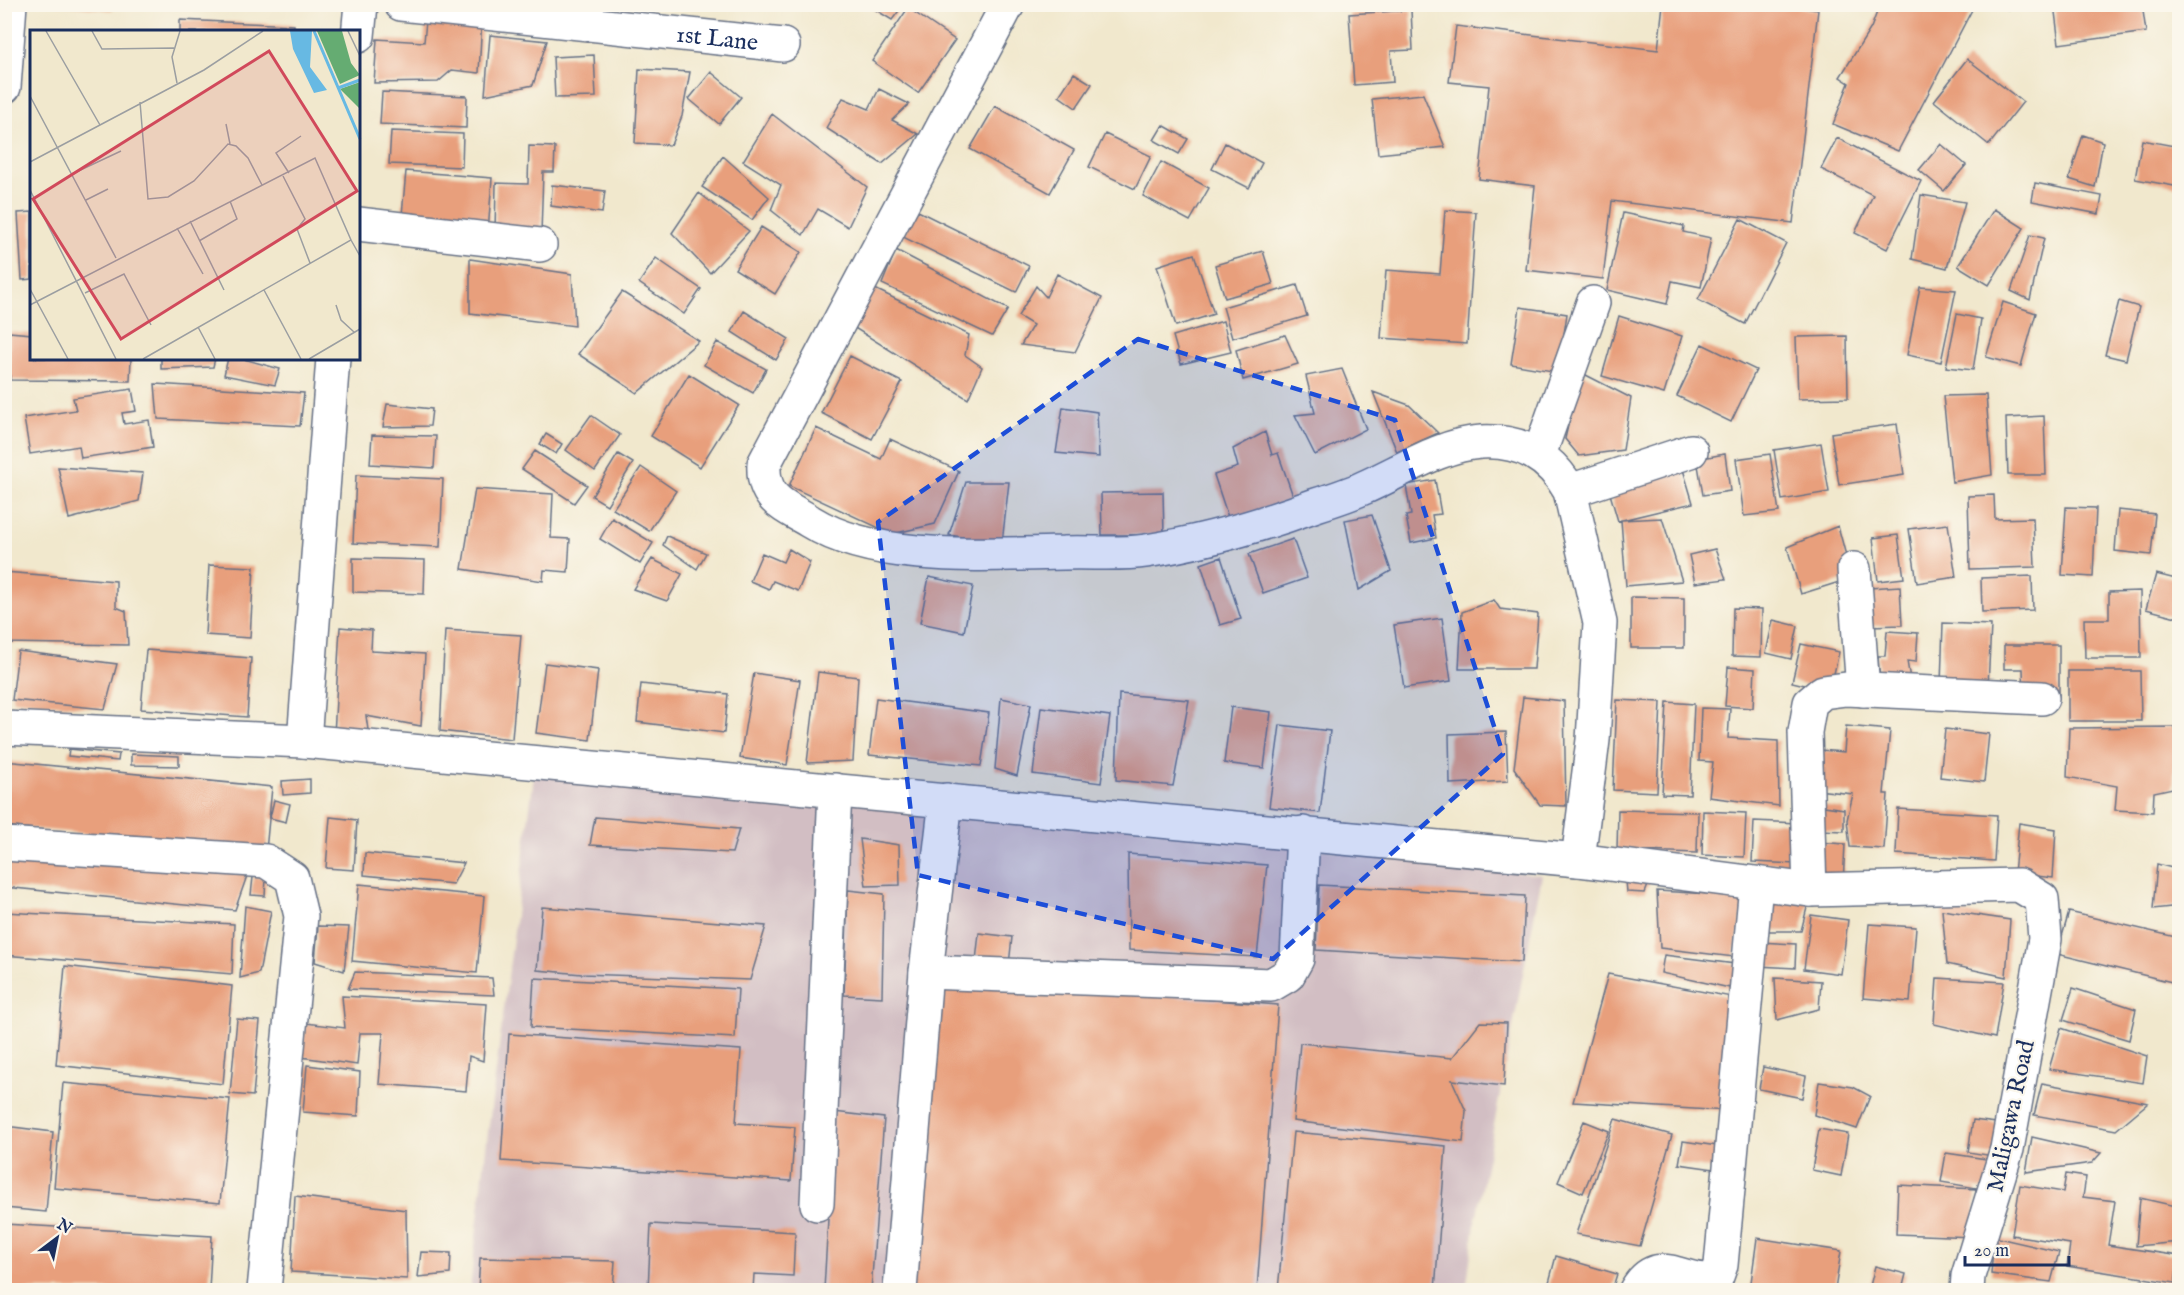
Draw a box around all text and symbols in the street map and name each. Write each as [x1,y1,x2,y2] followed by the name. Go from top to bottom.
[675,20,760,59] street label: 1st Lane
[30,30,360,360] inset map
[1980,1037,2043,1195] street label: Maligawa Road
[27,1208,87,1268] north arrow
[52,1214,75,1239] text: N
[1965,1229,2068,1267] scale bar
[1974,1240,2009,1263] text: 20 m

